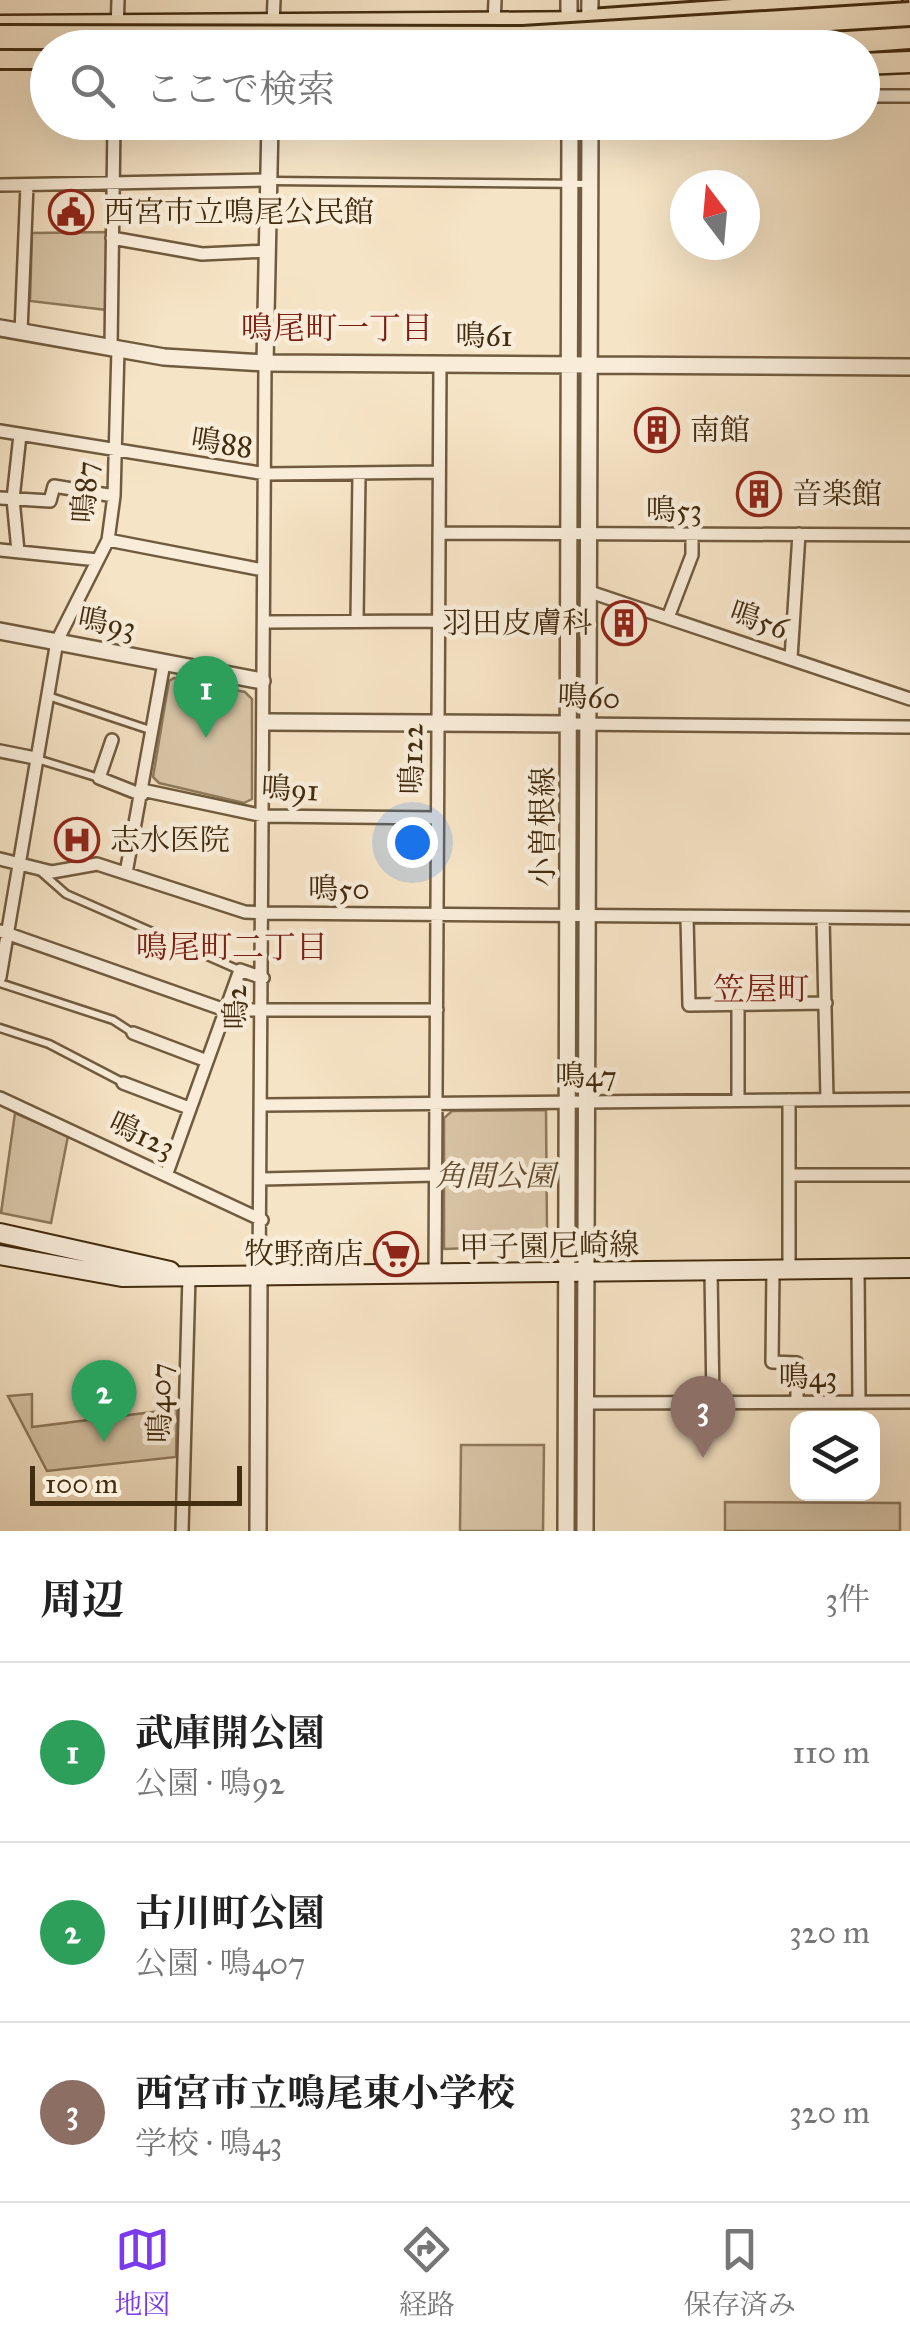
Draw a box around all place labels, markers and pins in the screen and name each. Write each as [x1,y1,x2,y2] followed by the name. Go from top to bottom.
[48,189,94,235] public building icon: 西宮市立鳴尾公民館
[104,194,374,230] place label: 西宮市立鳴尾公民館
[634,407,680,453] building icon: 南館
[690,412,750,448] place label: 南館
[736,471,782,517] building icon: 音楽館
[792,476,882,512] place label: 音楽館
[601,600,647,646] building icon: 羽田皮膚科
[442,605,592,641] place label: 羽田皮膚科
[174,656,238,738] pin: 1
[54,817,100,863] hospital icon: 志水医院
[110,822,230,858] place label: 志水医院
[373,1231,419,1277] supermarket icon: 牧野商店
[244,1236,364,1272] place label: 牧野商店
[72,1360,136,1442] pin: 2
[670,1376,736,1458] pin: 3

